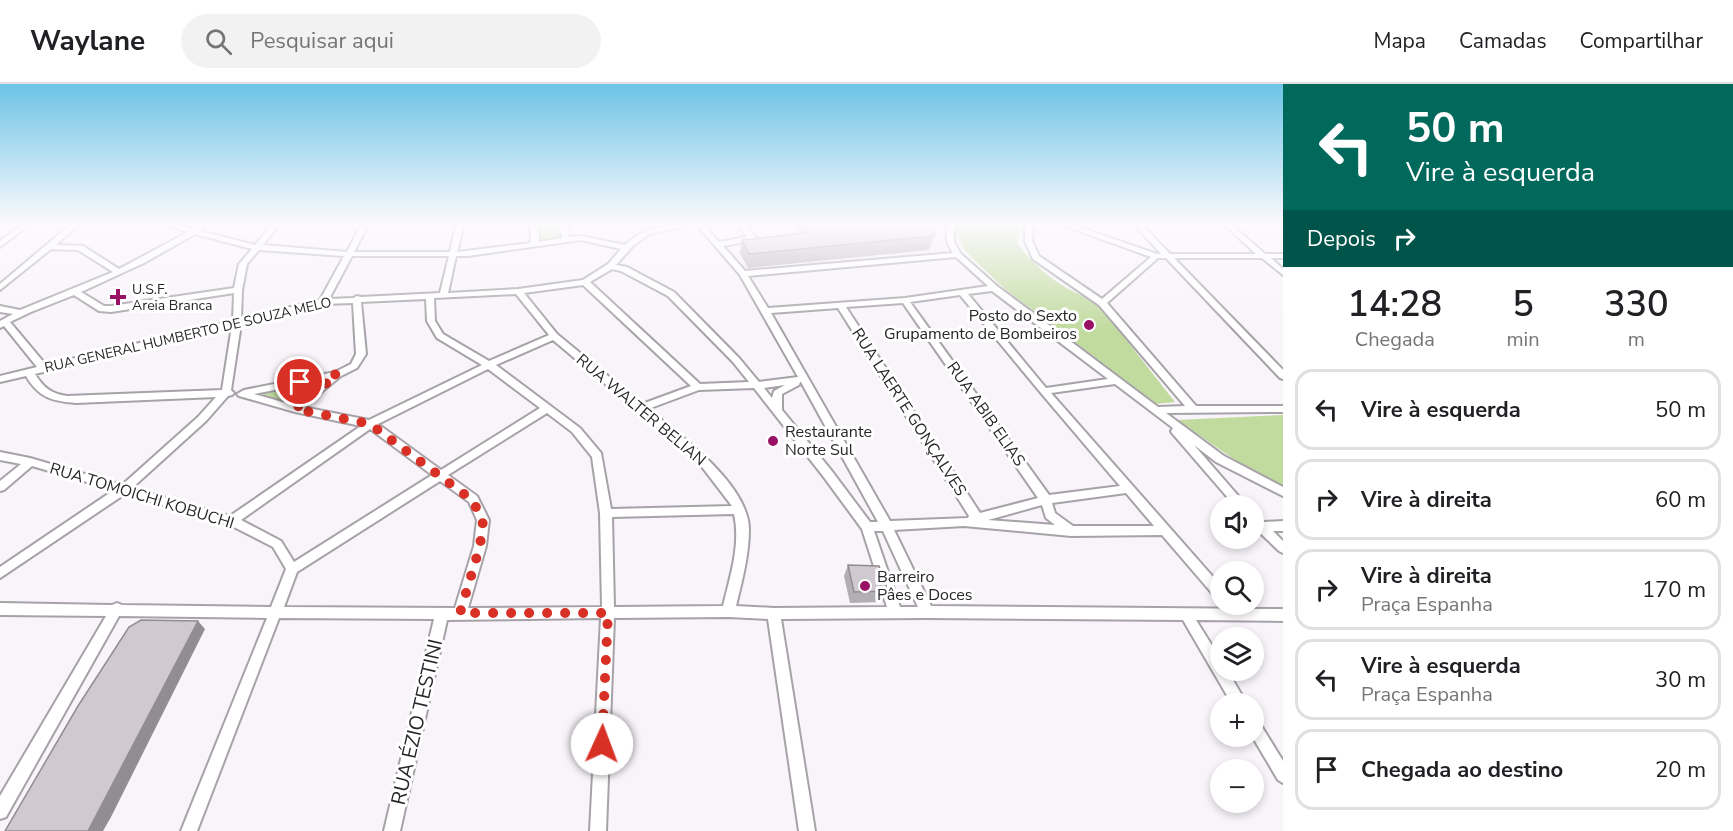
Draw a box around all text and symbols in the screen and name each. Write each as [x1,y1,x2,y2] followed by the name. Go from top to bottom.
[181,14,601,68] search box
[30,22,145,60] text: Waylane
[202,25,235,58] icon: search
[250,26,394,56] text: Pesquisar aqui
[1374,27,1426,55] text: Mapa
[1459,27,1546,55] text: Camadas
[1579,27,1703,55] text: Compartilhar
[1406,100,1505,157] text: 50 m
[1307,108,1385,186] icon: left
[1406,154,1595,191] text: Vire à esquerda
[1388,222,1421,255] icon: right
[1307,224,1376,254] text: Depois
[132,280,212,315] place label: U.S.F. Areia Branca
[1347,280,1442,329] text: 14:28
[1512,280,1534,329] text: 5
[1604,280,1669,329] text: 330
[109,288,127,306] marker: U.S.F. Areia Branca
[43,293,333,377] street label: RUA GENERAL HUMBERTO DE SOUZA MELO
[884,305,1077,345] place label: Posto do Sexto Grupamento de Bombeiros
[1082,318,1096,332] marker: Posto do Sexto Grupamento de Bombeiros
[846,324,972,500] street label: RUA LAERTE GONÇALVES
[1355,326,1435,353] text: Chegada
[1507,326,1540,353] text: min
[1628,326,1645,353] text: m
[571,349,711,471] street label: RUA WALTER BELIAN
[274,356,325,407] pin
[942,357,1030,471] street label: RUA ABIB ELIAS
[283,365,316,398] icon: arrive
[1310,393,1343,426] icon: left
[1361,395,1521,425] text: Vire à esquerda
[1655,395,1706,425] text: 50 m
[785,421,872,461] place label: Restaurante Norte Sul
[766,434,780,448] marker: Restaurante Norte Sul
[47,457,237,535] street label: RUA TOMOICHI KOBUCHI
[1310,483,1343,516] icon: right
[1361,485,1492,515] text: Vire à direita
[1655,485,1706,515] text: 60 m
[1210,495,1264,813] map controls
[1210,495,1264,549] button: sound
[1210,561,1264,615] button: search
[1361,561,1492,591] text: Vire à direita
[877,566,972,606] place label: Barreiro Pâes e Doces
[1310,573,1343,606] icon: right
[1642,575,1706,605] text: 170 m
[858,579,872,593] marker: Barreiro Pâes e Doces
[1361,591,1493,618] text: Praça Espanha
[1210,627,1264,681] button: layers
[385,637,449,807] street label: RUA ÉZIO TESTINI
[1361,651,1521,681] text: Vire à esquerda
[1310,663,1343,696] icon: left
[1655,665,1706,695] text: 30 m
[1361,681,1493,708] text: Praça Espanha
[1210,693,1264,747] button: +
[570,712,634,776] position arrow
[1310,753,1343,786] icon: arrive
[1361,755,1563,785] text: Chegada ao destino
[1655,755,1706,785] text: 20 m
[1210,759,1264,813] button: −

